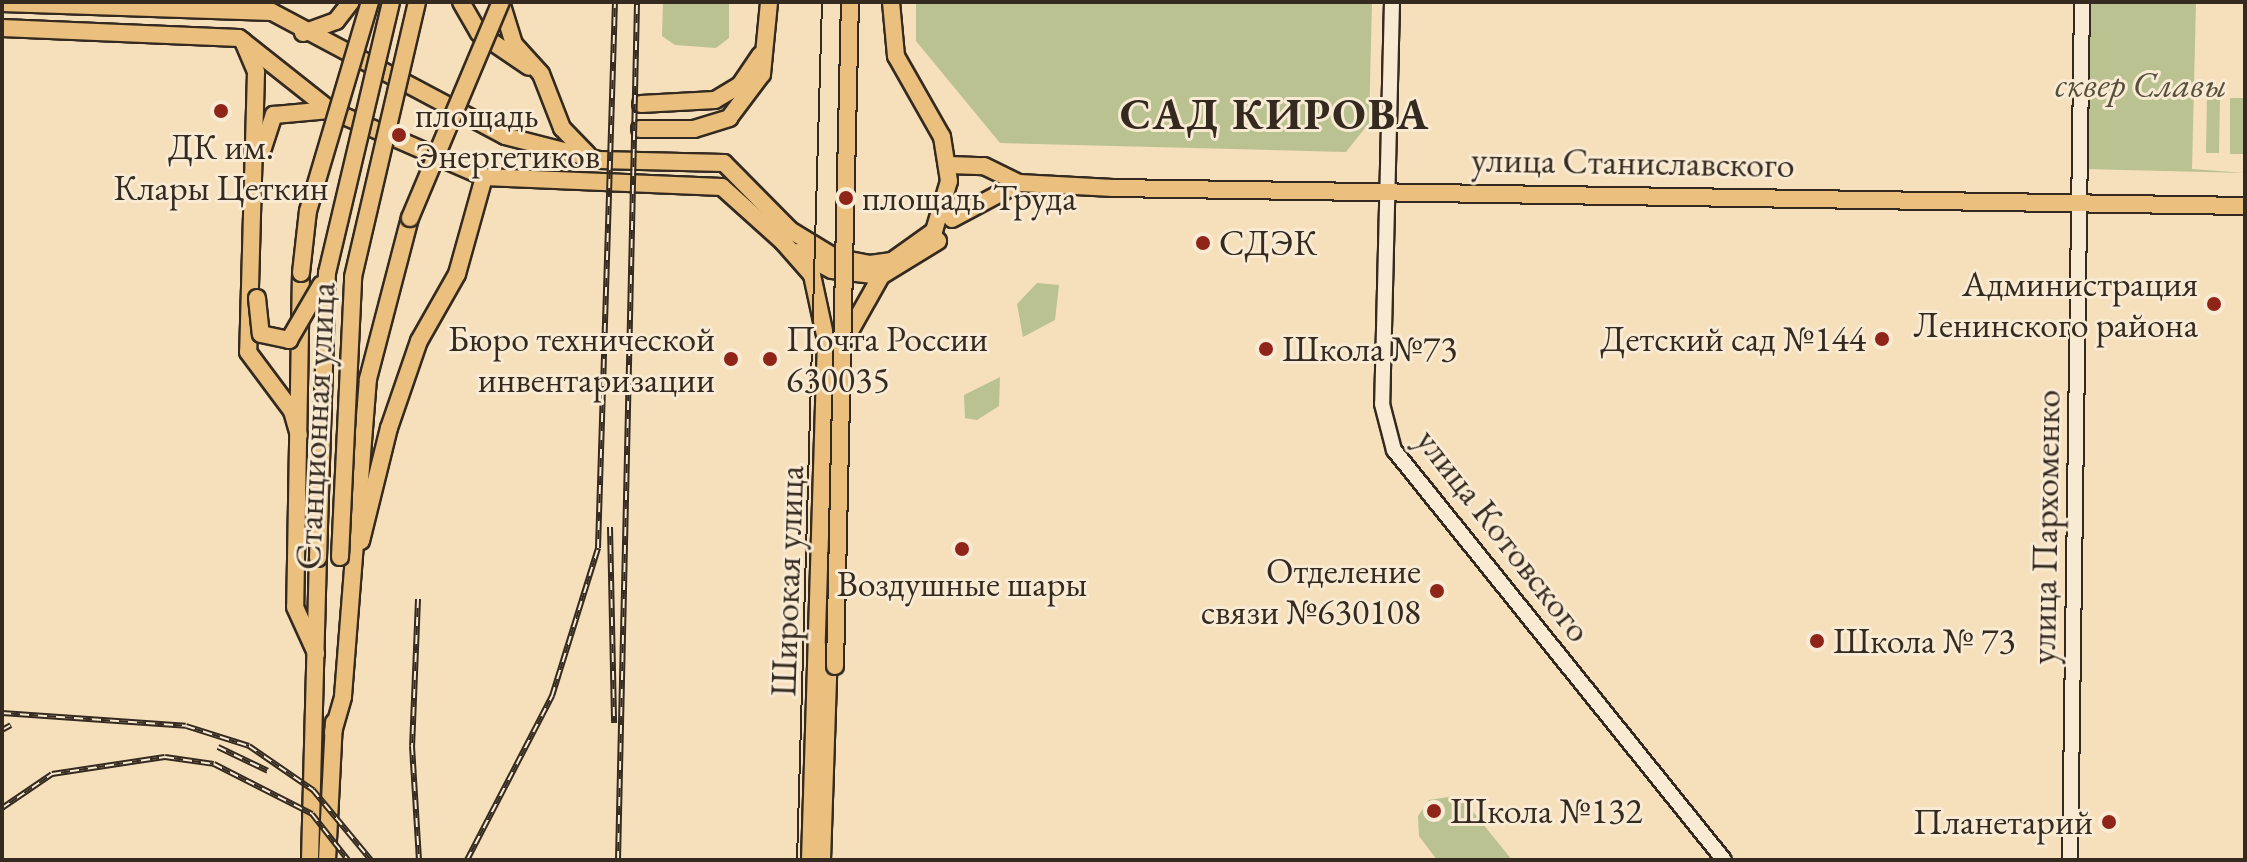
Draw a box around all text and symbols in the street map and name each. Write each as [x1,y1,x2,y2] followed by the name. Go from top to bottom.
[2055,63,2227,107] park label: сквер Славы
[1120,88,1430,140] district label: САД КИРОВА
[415,92,600,177] place label: площадь Энергетиков
[212,102,230,120] marker: ДК им. Клары Цеткин
[113,124,329,209] place label: ДК им. Клары Цеткин
[390,126,408,144] marker: площадь Энергетиков
[1471,138,1795,186] street label: улица Станиславского
[862,176,1077,220] place label: площадь Труда
[837,189,855,207] marker: площадь Труда
[1219,221,1317,265] place label: СДЭК
[1194,234,1212,252] marker: СДЭК
[1913,261,2198,346] place label: Администрация Ленинского района
[286,281,344,571] street label: Станционная улица
[2205,295,2223,313] marker: Администрация Ленинского района
[448,316,715,401] place label: Бюро технической инвентаризации
[786,316,988,401] place label: Почта России 630035
[1600,317,1866,361] place label: Детский сад №144
[1282,327,1457,371] place label: Школа №73
[1873,330,1891,348] marker: Детский сад №144
[1257,340,1275,358] marker: Школа №73
[722,350,740,368] marker: Бюро технической инвентаризации
[761,350,779,368] marker: Почта России 630035
[2021,389,2069,665] street label: улица Пархоменко
[1407,420,1601,650] street label: улица Котовского
[761,465,813,697] street label: Широкая улица
[953,540,971,558] marker: Воздушные шары
[1201,548,1421,633] place label: Отделение связи №630108
[837,562,1087,606] place label: Воздушные шары
[1428,582,1446,600] marker: Отделение связи №630108
[1833,619,2015,663] place label: Школа № 73
[1808,632,1826,650] marker: Школа № 73
[1450,789,1643,833] place label: Школа №132
[1913,800,2093,844] place label: Планетарий
[1425,802,1443,820] marker: Школа №132
[2100,813,2118,831] marker: Планетарий

